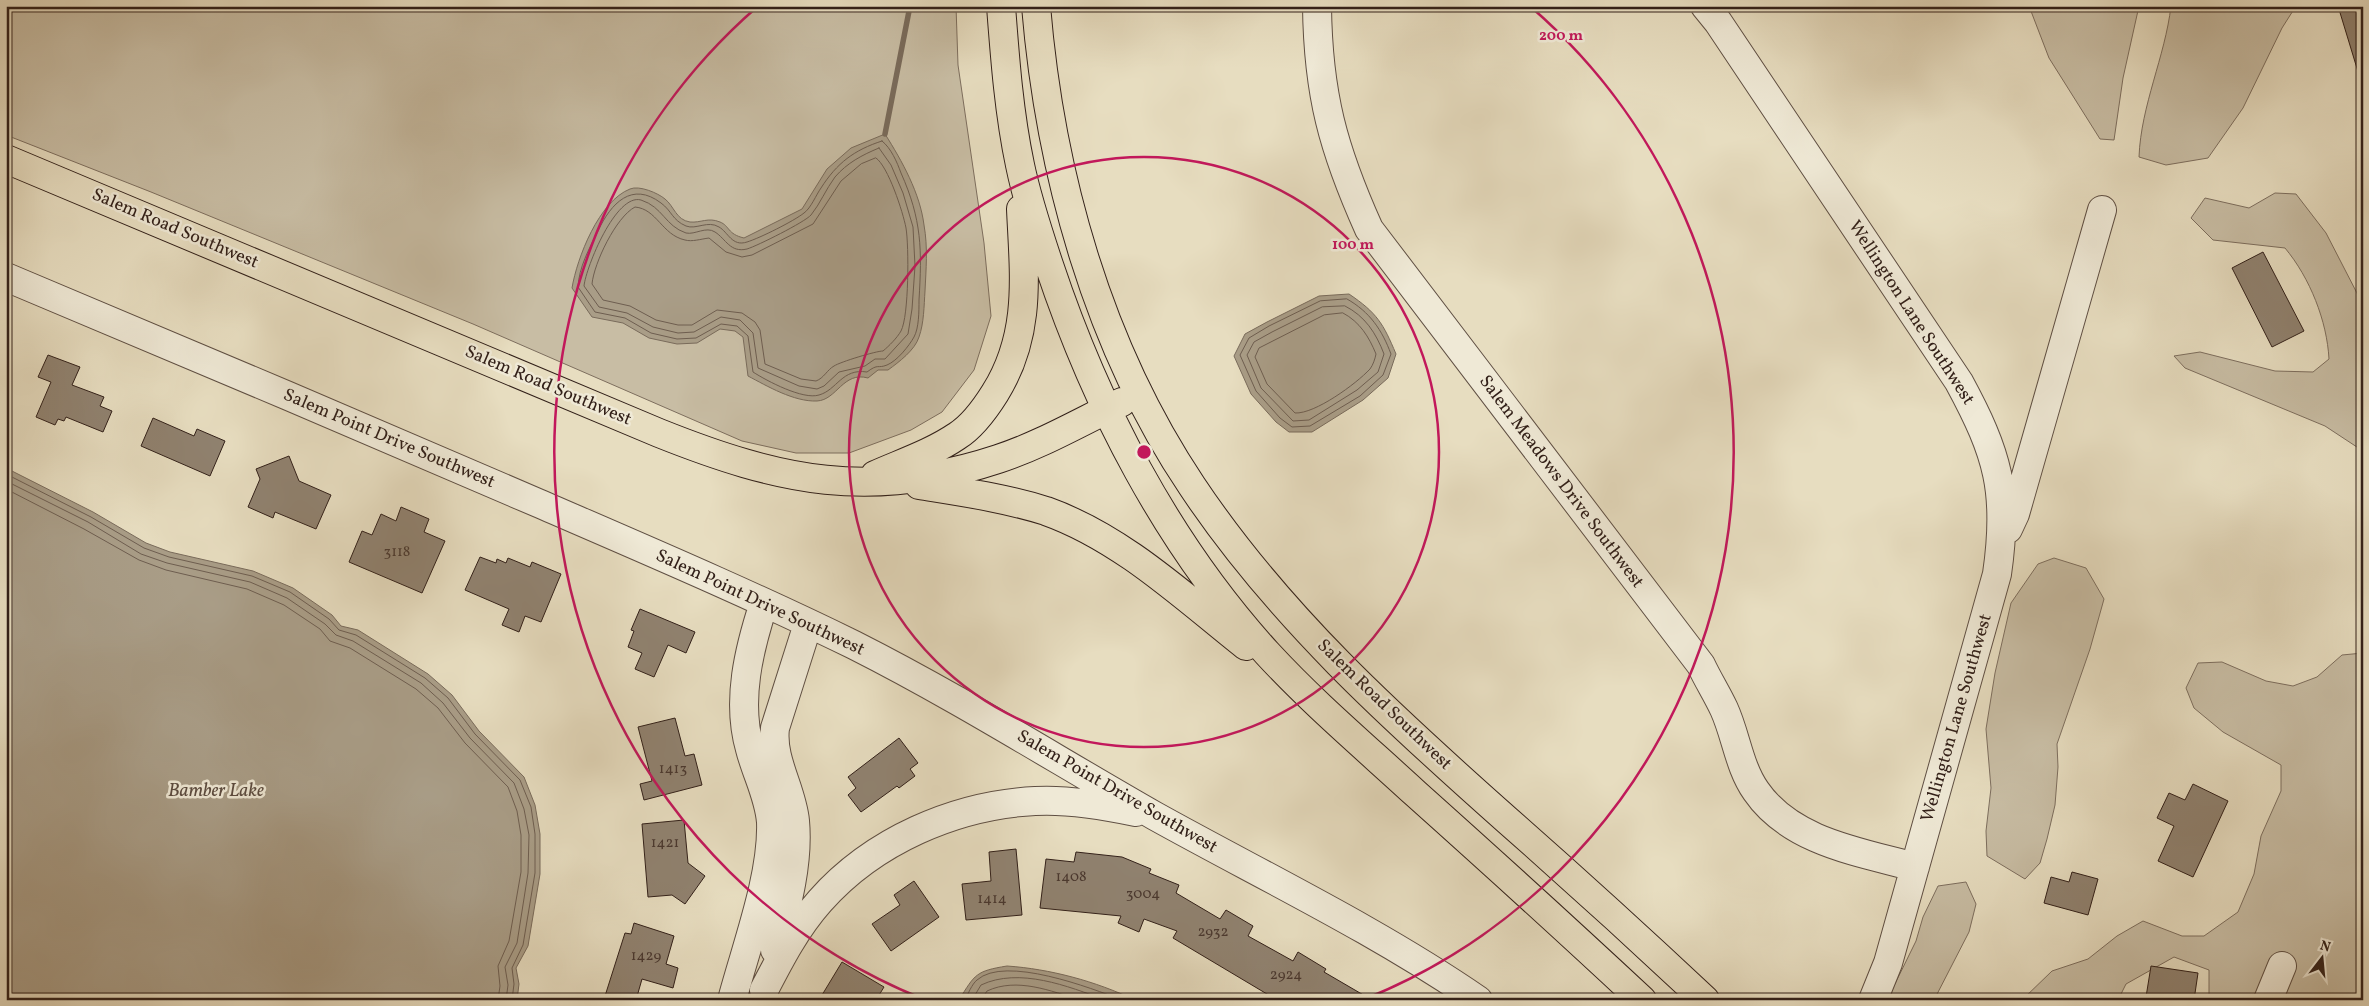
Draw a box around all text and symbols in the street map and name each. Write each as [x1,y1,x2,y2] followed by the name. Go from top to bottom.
[1539,26,1583,47] text: 200 m
[88,183,262,275] street label: Salem Road Southwest
[1842,216,1980,410] street label: Wellington Lane Southwest
[1332,235,1375,256] text: 100 m
[461,340,635,432] street label: Salem Road Southwest
[1473,370,1649,594] street label: Salem Meadows Drive Southwest
[279,383,499,495] street label: Salem Point Drive Southwest
[1135,443,1153,461] centre of rings
[384,542,410,563] house number: 3118
[651,544,869,662] street label: Salem Point Drive Southwest
[1915,611,1999,825] street label: Wellington Lane Southwest
[1311,634,1457,776] street label: Salem Road Southwest
[1012,724,1222,860] street label: Salem Point Drive Southwest
[659,759,687,780] house number: 1413
[168,778,264,804] water label: Bamber Lake
[651,833,679,854] house number: 1421
[1055,867,1087,888] house number: 1408
[1126,884,1160,905] house number: 3004
[977,889,1007,910] house number: 1414
[1197,922,1229,943] house number: 2932
[2296,934,2346,984] north arrow
[2318,936,2333,957] text: N
[631,946,661,967] house number: 1429
[1270,965,1302,986] house number: 2924

